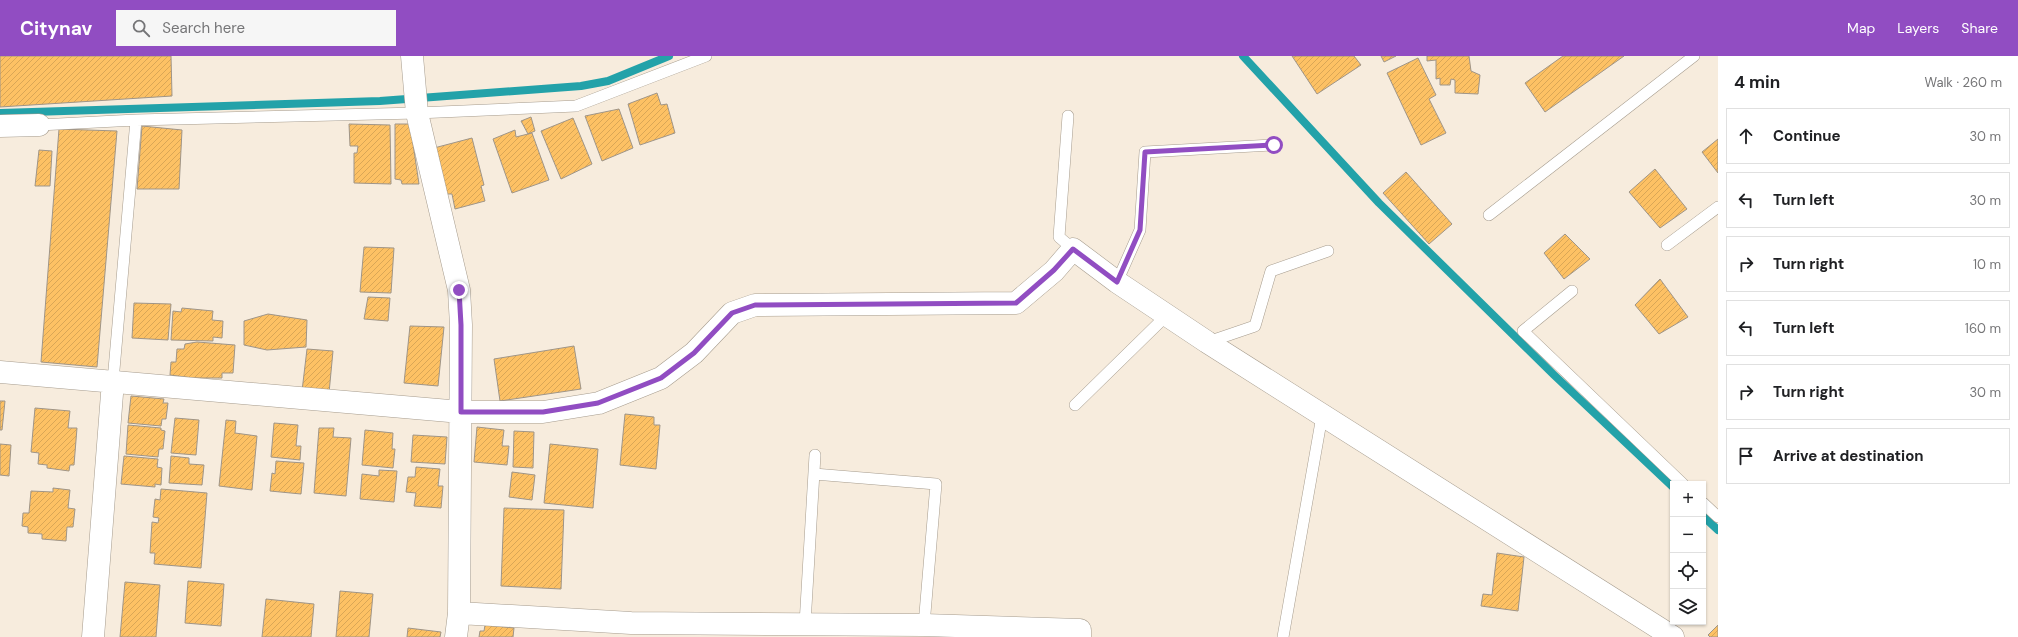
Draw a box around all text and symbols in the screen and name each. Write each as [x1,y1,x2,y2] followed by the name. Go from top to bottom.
[116,10,396,46] search box
[20,16,92,41] text: Citynav
[130,17,152,39] icon: search
[162,18,245,38] text: Search here
[1847,19,1875,37] text: Map
[1897,19,1939,37] text: Layers
[1961,19,1998,37] text: Share
[1734,71,1780,93] text: 4 min
[1924,74,2002,91] text: Walk · 260 m
[1735,125,1757,147] icon: ahead
[1773,126,1841,146] text: Continue
[1969,128,2001,145] text: 30 m
[1265,136,1283,154] route start
[1735,189,1757,211] icon: left
[1773,190,1834,210] text: Turn left
[1969,192,2001,209] text: 30 m
[1735,253,1757,275] icon: right
[1773,254,1844,274] text: Turn right
[1973,256,2001,273] text: 10 m
[450,281,468,299] route end
[1735,317,1757,339] icon: left
[1773,318,1834,338] text: Turn left
[1965,320,2001,337] text: 160 m
[1735,381,1757,403] icon: right
[1773,382,1844,402] text: Turn right
[1969,384,2001,401] text: 30 m
[1735,445,1757,467] icon: arrive
[1773,446,1924,466] text: Arrive at destination
[1670,481,1706,625] map controls
[1670,481,1706,517] button: +
[1670,517,1706,553] button: −
[1670,553,1706,589] button: locate
[1670,589,1706,625] button: layers

